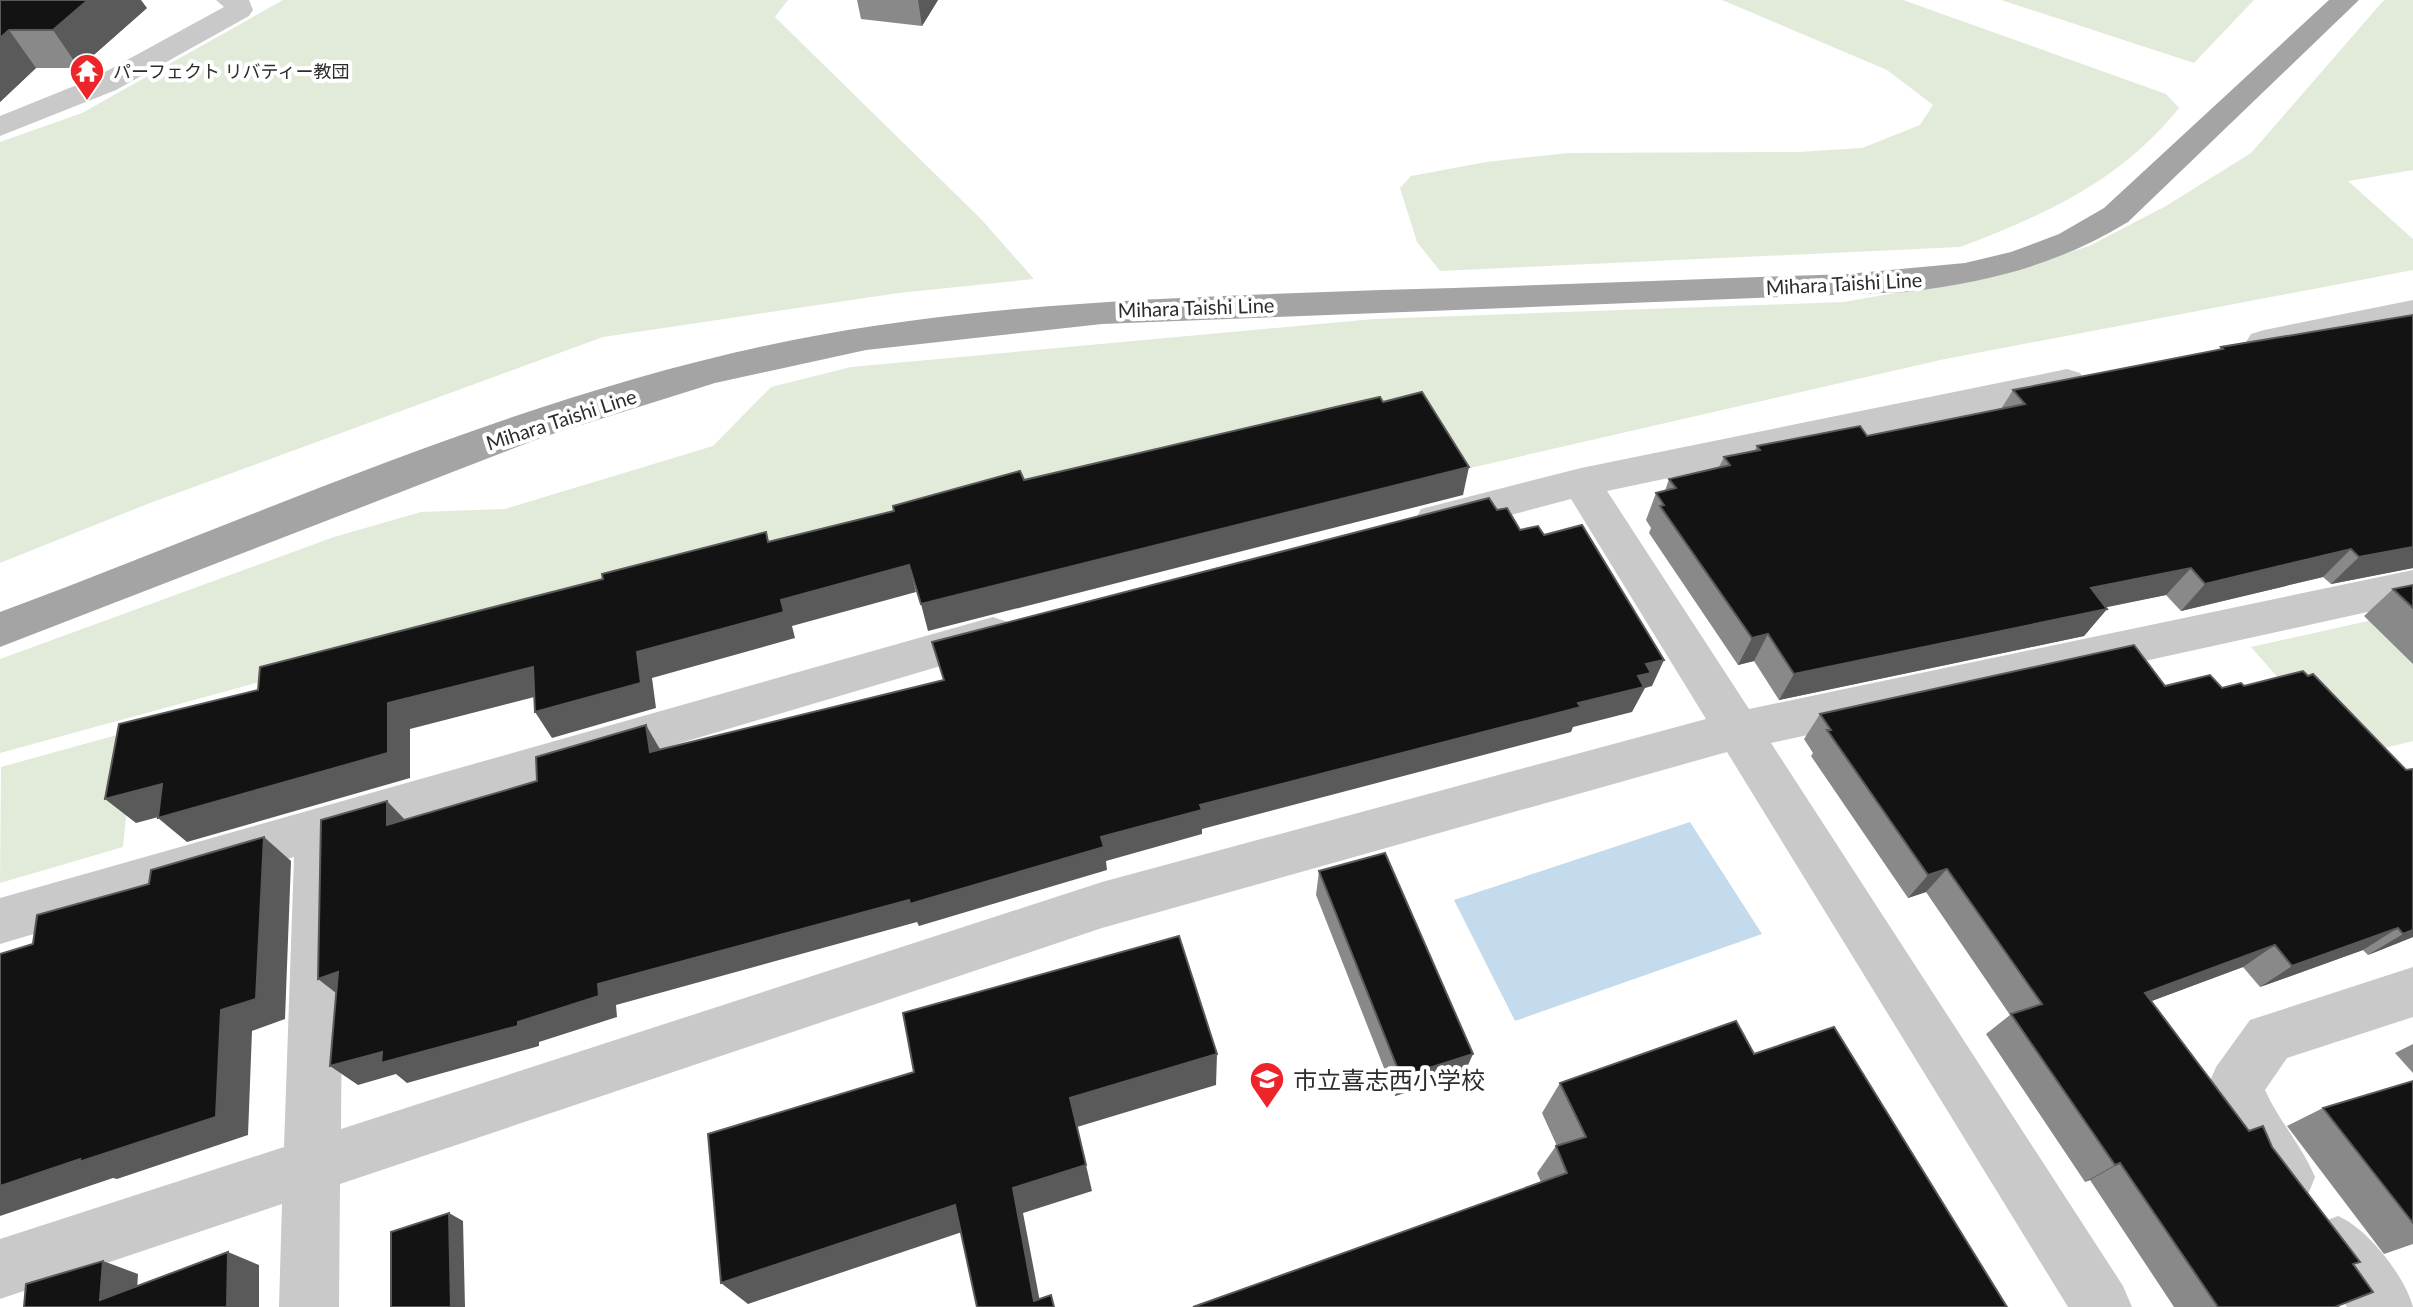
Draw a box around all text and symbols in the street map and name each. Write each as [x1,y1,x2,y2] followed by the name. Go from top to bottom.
[68,52,106,102] temple icon: パーフェクト リバティー教団
[113,60,349,82] place label: パーフェクト リバティー教団
[1765,267,1923,299] street label: Mihara Taishi Line
[1117,292,1275,322] street label: Mihara Taishi Line
[483,383,639,455] street label: Mihara Taishi Line
[1248,1060,1286,1110] school or university icon: 市立喜志西小学校
[1293,1065,1485,1094] place label: 市立喜志西小学校

